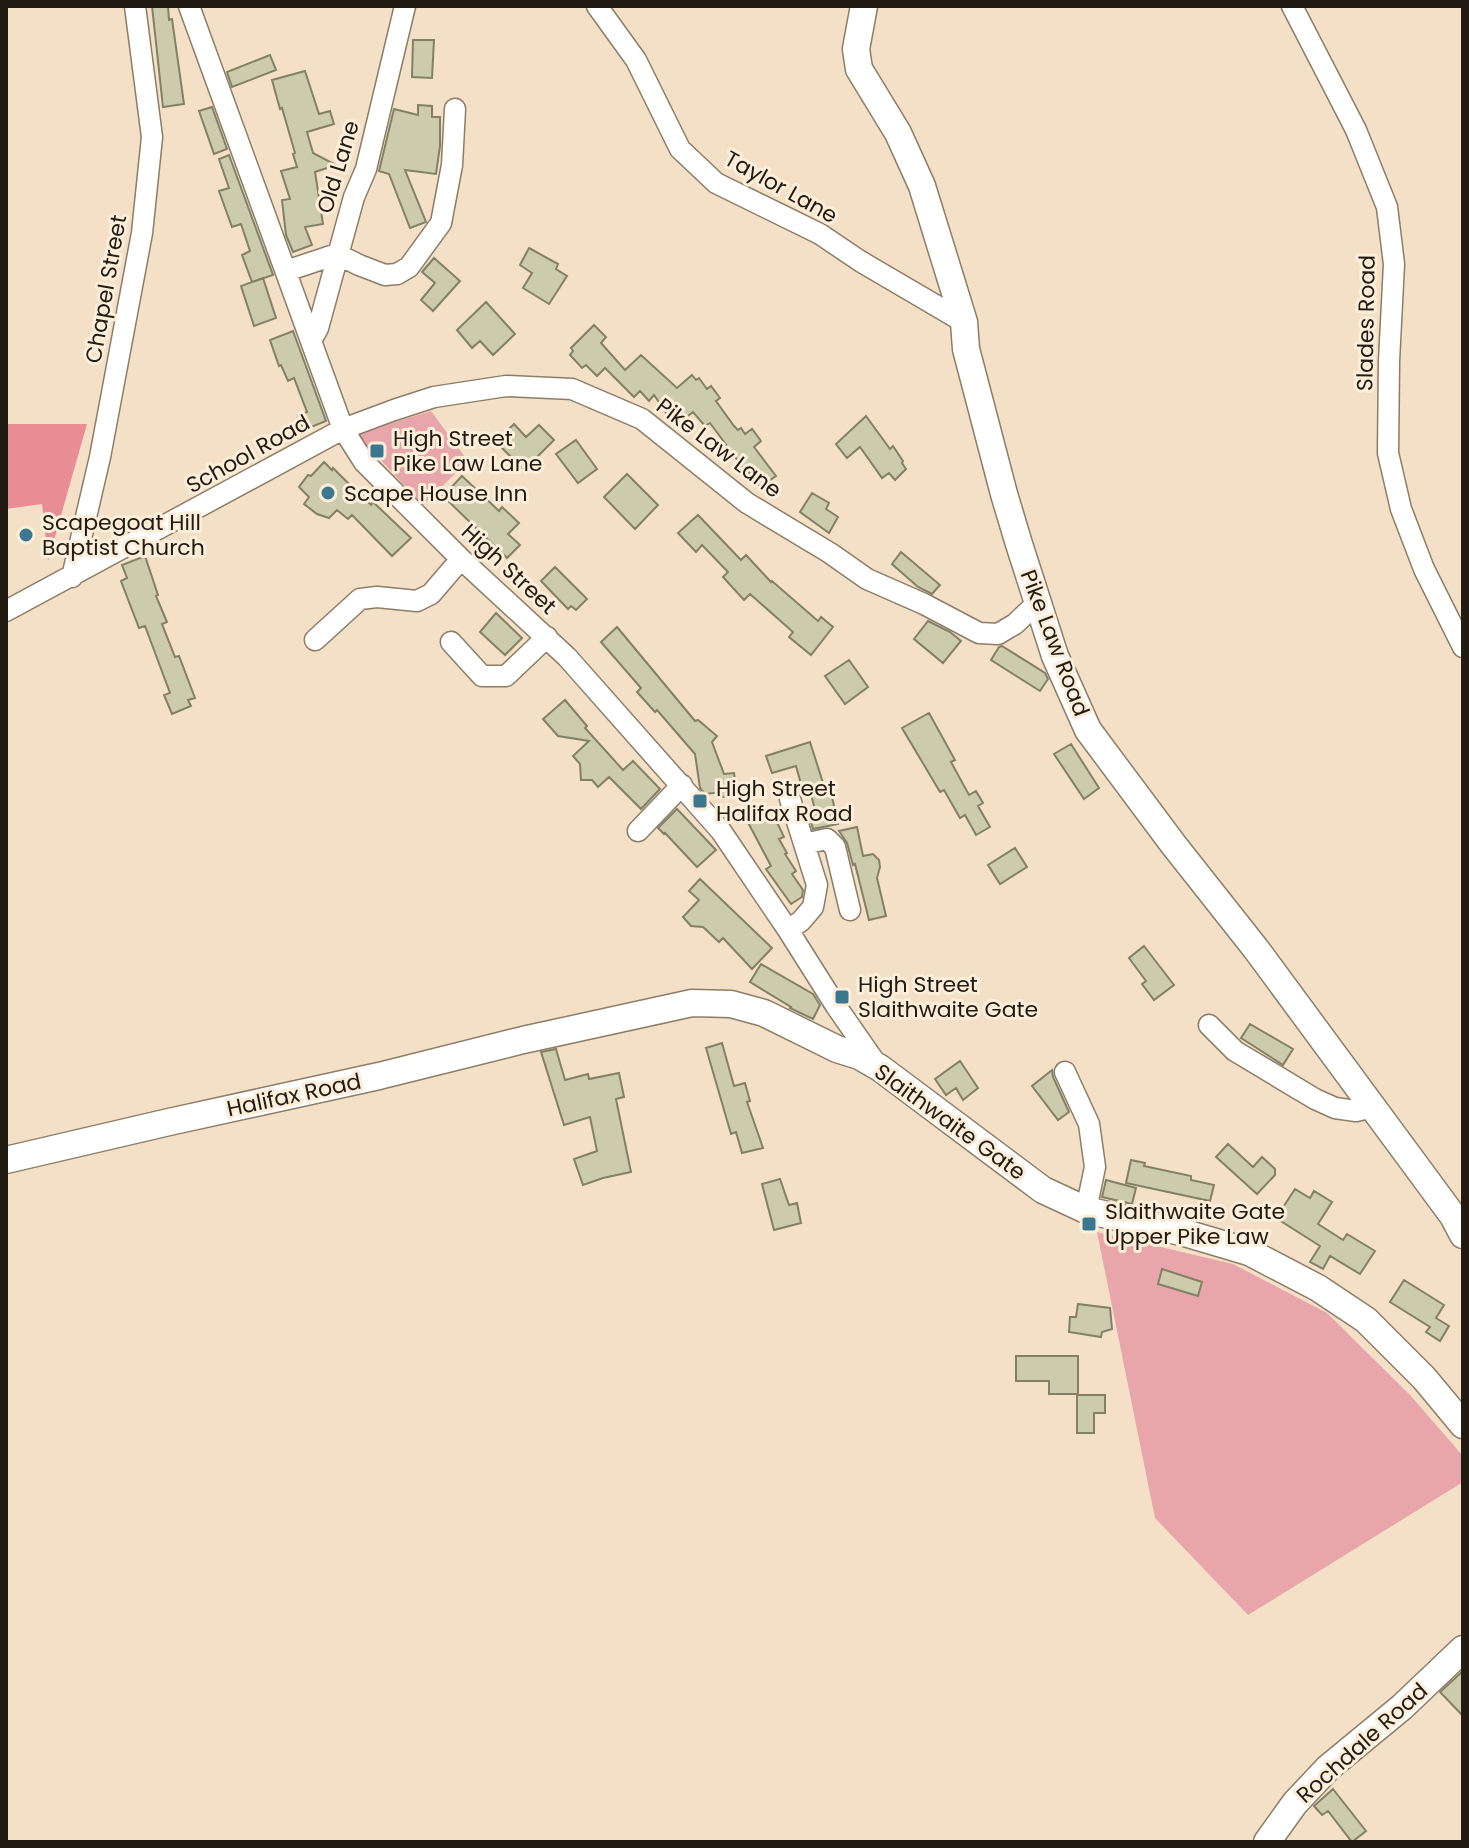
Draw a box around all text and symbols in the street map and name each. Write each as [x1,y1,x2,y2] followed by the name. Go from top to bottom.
[309,117,367,217] street label: Old Lane
[719,143,843,231] street label: Taylor Lane
[78,212,134,366] street label: Chapel Street
[1349,255,1383,391] street label: Slades Road
[650,391,788,505] street label: Pike Law Lane
[181,407,315,501] street label: School Road
[393,423,542,479] place label: High Street Pike Law Lane
[368,442,386,460] marker: High Street Pike Law Lane
[344,478,527,509] place label: Scape House Inn
[319,484,337,502] marker: Scape House Inn
[42,507,205,563] place label: Scapegoat Hill Baptist Church
[455,517,563,621] street label: High Street
[17,526,35,544] marker: Scapegoat Hill Baptist Church
[1013,565,1097,721] street label: Pike Law Road
[716,773,853,829] place label: High Street Halifax Road
[691,792,709,810] marker: High Street Halifax Road
[858,969,1038,1025] place label: High Street Slaithwaite Gate
[833,988,851,1006] marker: High Street Slaithwaite Gate
[868,1057,1032,1187] street label: Slaithwaite Gate
[224,1066,364,1124] street label: Halifax Road
[1105,1196,1285,1252] place label: Slaithwaite Gate Upper Pike Law
[1080,1215,1098,1233] marker: Slaithwaite Gate Upper Pike Law
[1290,1676,1434,1810] street label: Rochdale Road

